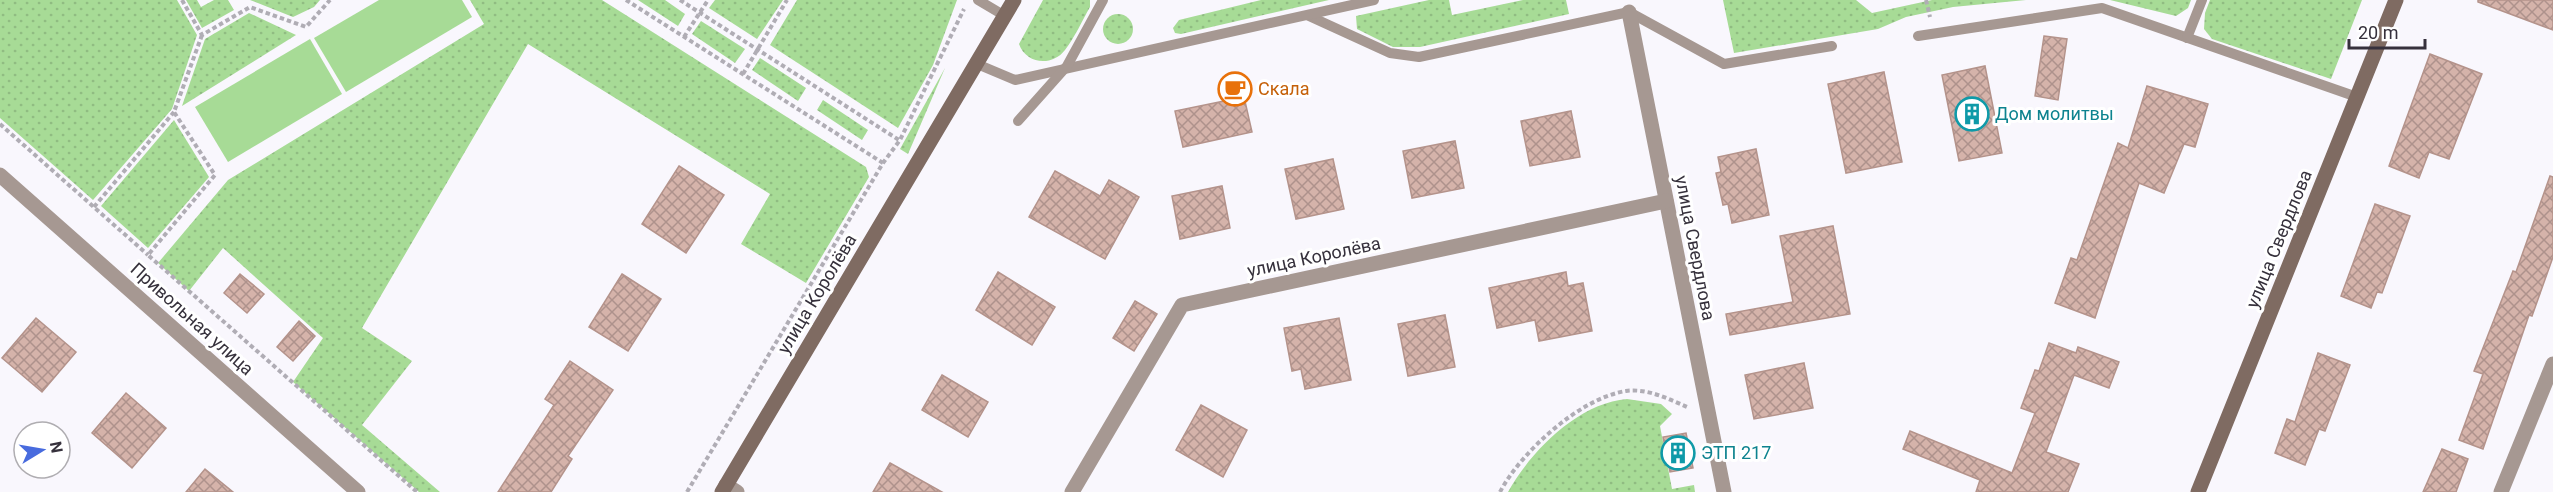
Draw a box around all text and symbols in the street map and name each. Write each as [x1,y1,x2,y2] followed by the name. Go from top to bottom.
[2349,12,2426,50] scale bar
[2358,22,2398,43] text: 20 m
[1217,71,1253,107] cafe icon: Скала
[1258,78,1309,99] place label: Скала
[1954,96,1990,132] building icon: Дом молитвы
[1995,103,2114,124] place label: Дом молитвы
[2241,167,2316,311] street label: улица Свердлова
[1671,174,1720,322] street label: улица Свердлова
[773,230,861,357] street label: улица Королёва
[1245,232,1382,281] street label: улица Королёва
[127,258,258,379] street label: Привольная улица
[12,420,72,480] north arrow
[1660,435,1696,471] building icon: ЭТП 217
[46,440,67,455] text: N
[1701,442,1771,463] place label: ЭТП 217

